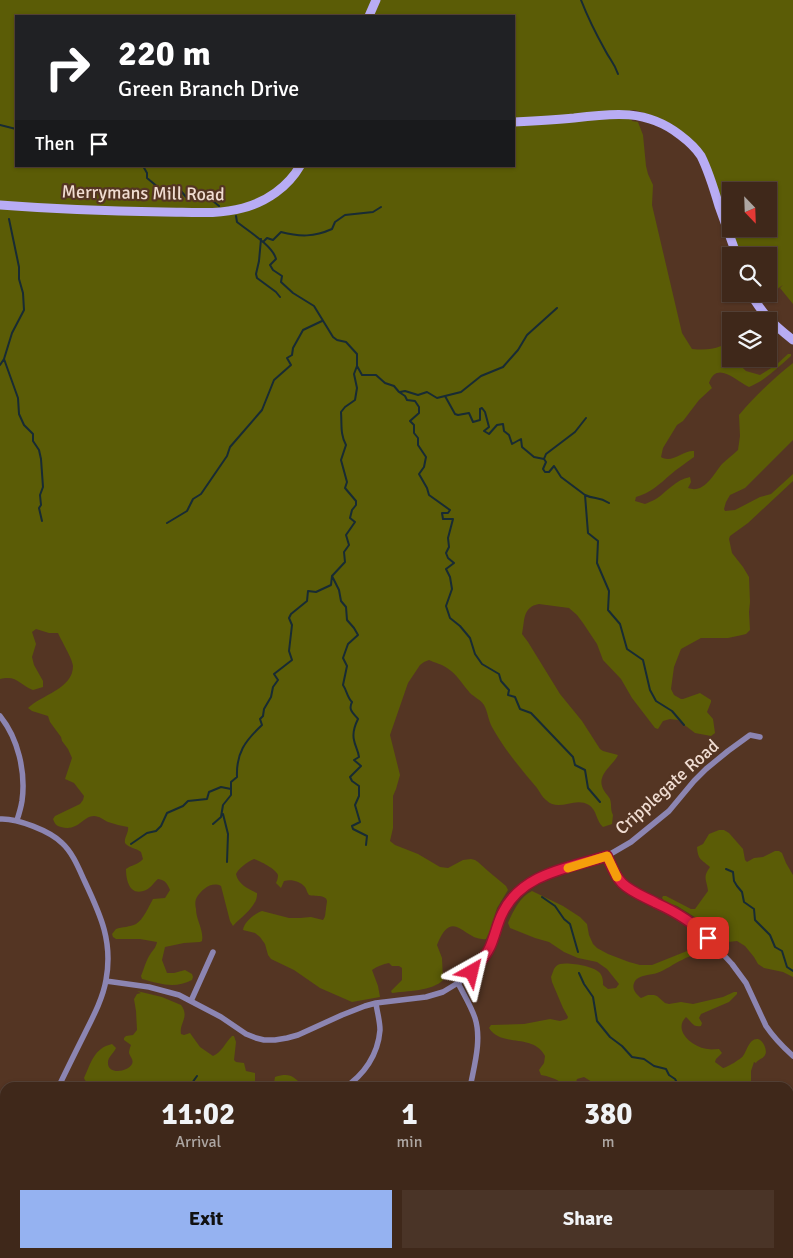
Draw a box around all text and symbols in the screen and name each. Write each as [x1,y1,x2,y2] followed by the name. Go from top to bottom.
[118,32,211,75] text: 220 m
[35,35,100,100] icon: right
[118,75,299,102] text: Green Branch Drive
[85,130,113,158] icon: arrive
[35,132,75,156] text: Then
[61,181,225,205] street label: Merrymans Mill Road
[722,182,778,238] north arrow
[722,182,777,367] map controls
[722,247,777,302] button: search
[722,312,777,367] button: layers
[611,735,723,839] street label: Cripplegate Road
[687,917,729,959] pin
[694,924,722,952] icon: arrive
[445,945,497,997] position arrow
[161,1096,235,1133] text: 11:02
[401,1096,418,1133] text: 1
[584,1096,632,1133] text: 380
[175,1132,221,1152] text: Arrival
[397,1132,422,1152] text: min
[602,1132,615,1152] text: m
[20,1190,392,1248] button: Exit
[402,1190,774,1248] button: Share

